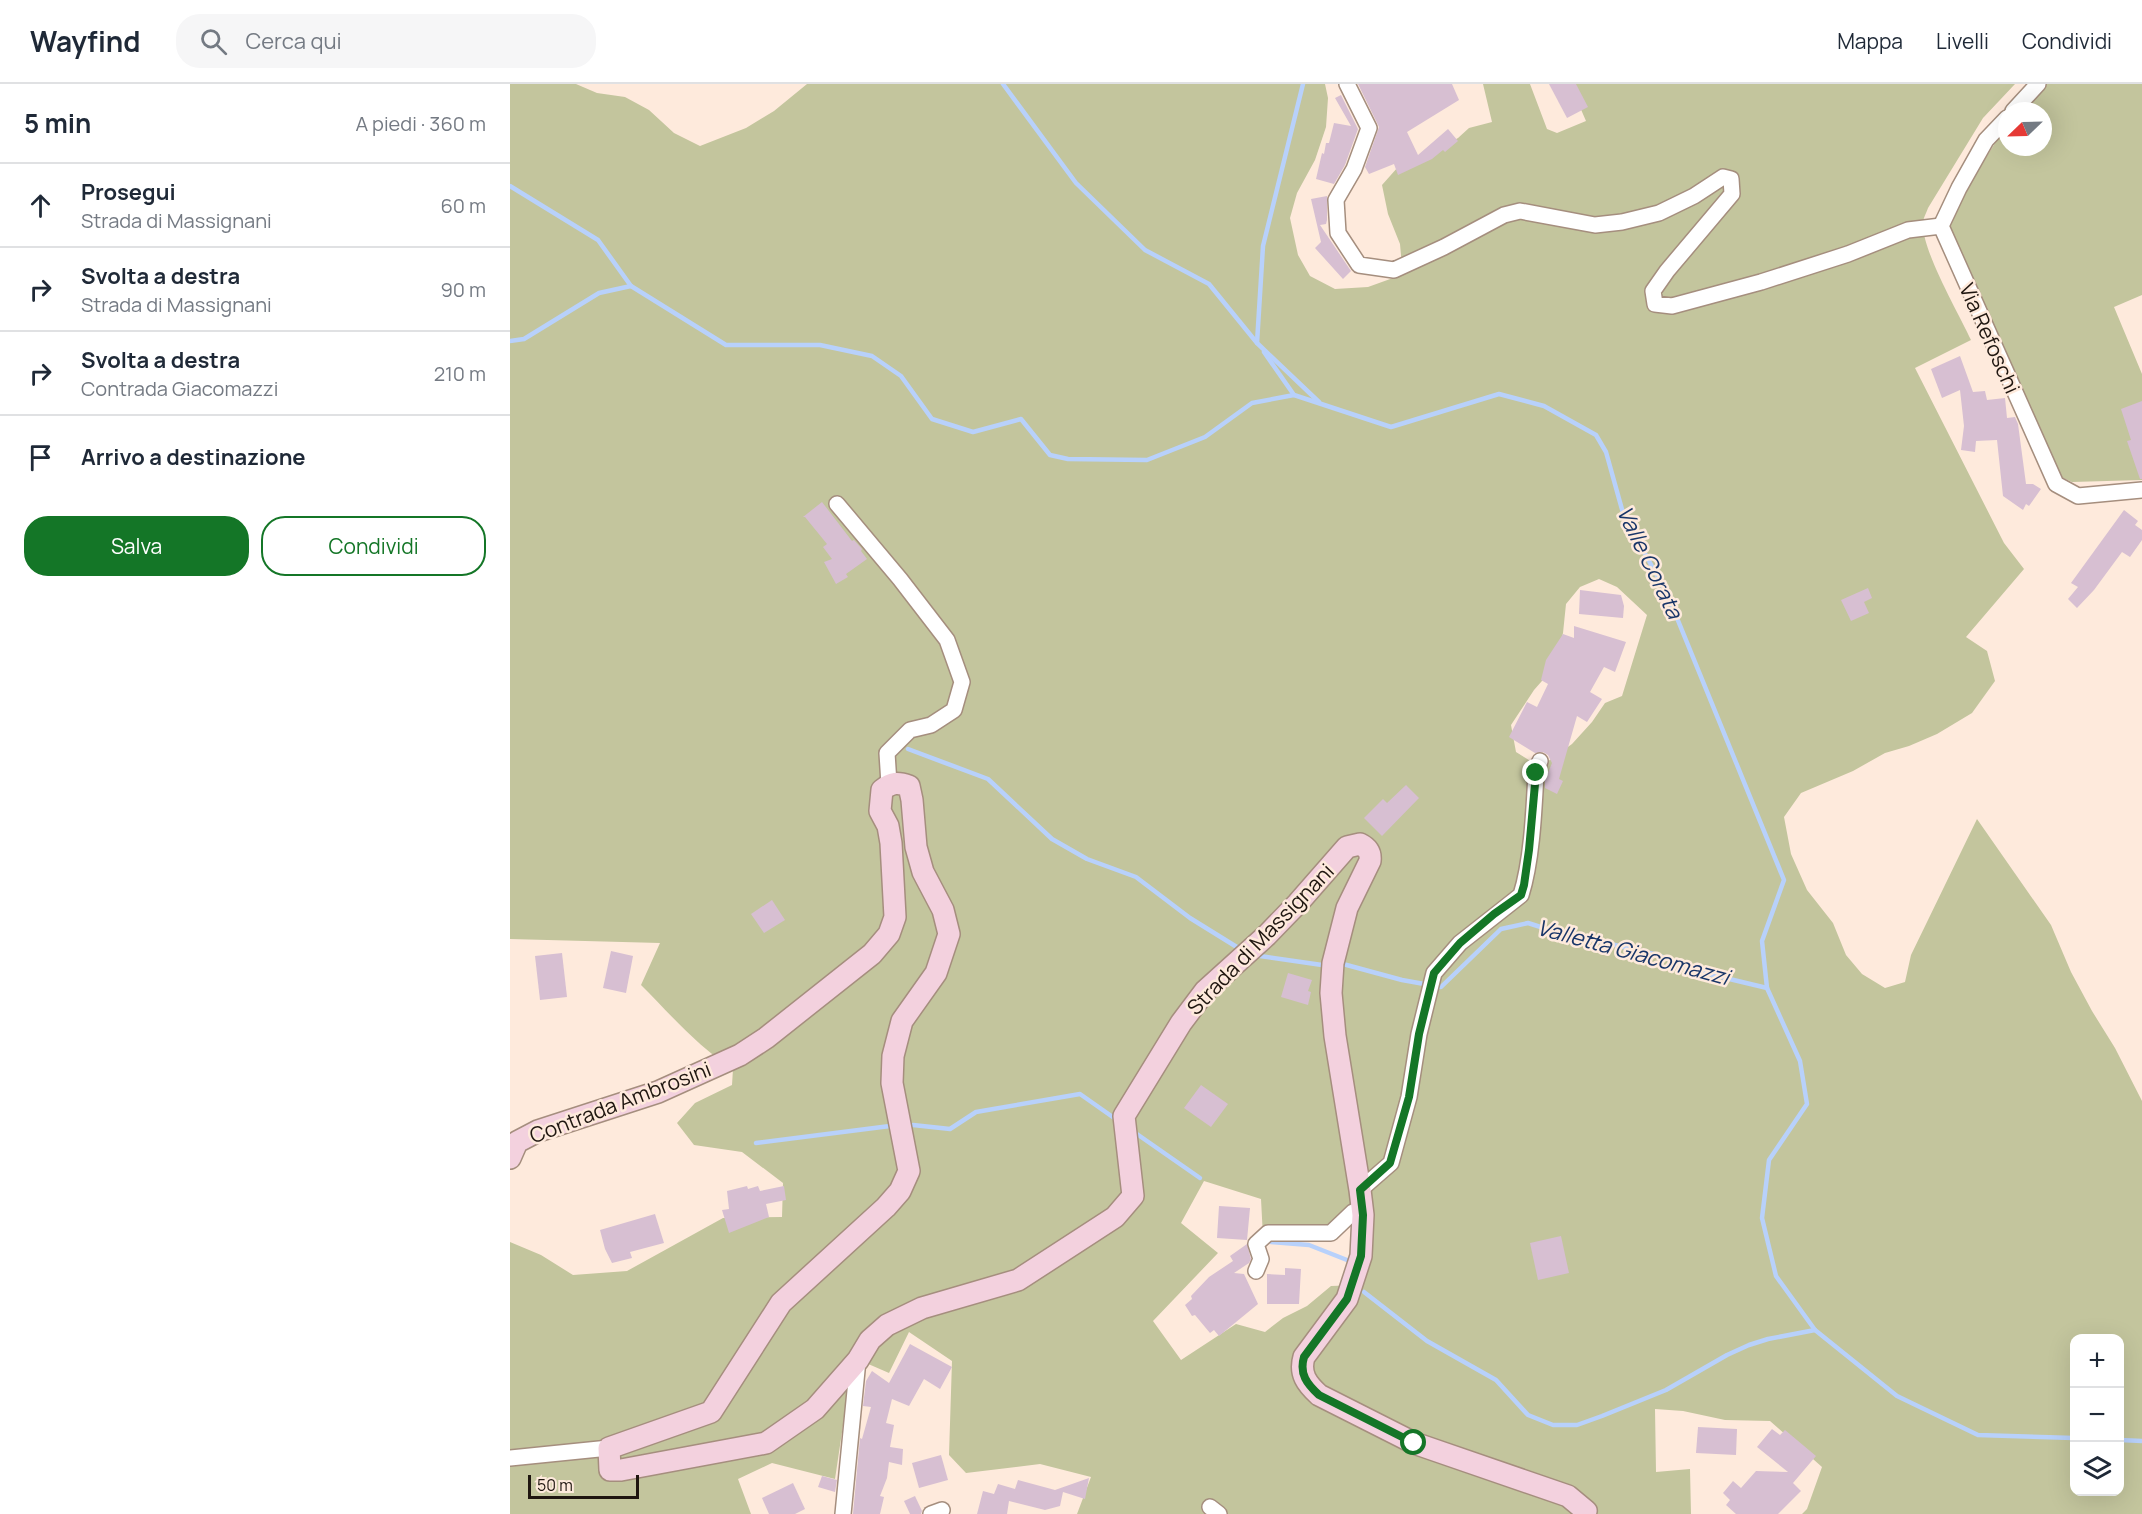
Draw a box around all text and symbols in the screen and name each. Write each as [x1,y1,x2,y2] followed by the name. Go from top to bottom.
[176,14,596,68] search box
[30,22,140,60] text: Wayfind
[197,25,230,58] icon: search
[245,26,342,56] text: Cerca qui
[1837,27,1903,55] text: Mappa
[1936,27,1989,55] text: Livelli
[2022,27,2112,55] text: Condividi
[1998,102,2052,156] north arrow
[24,105,91,141] text: 5 min
[355,110,486,137] text: A piedi · 360 m
[81,177,176,207] text: Prosegui
[24,189,57,222] icon: ahead
[440,192,486,219] text: 60 m
[81,207,272,234] text: Strada di Massignani
[81,261,240,291] text: Svolta a destra
[24,273,57,306] icon: right
[440,276,486,303] text: 90 m
[1953,278,2027,398] street label: Via Refoschi
[81,291,272,318] text: Strada di Massignani
[81,345,240,375] text: Svolta a destra
[24,357,57,390] icon: right
[434,360,486,387] text: 210 m
[81,375,278,402] text: Contrada Giacomazzi
[24,441,57,474] icon: arrive
[81,442,305,472] text: Arrivo a destinazione
[1610,501,1691,625] water label: Valle Corata
[24,516,249,576] button: Salva
[261,516,486,576] button: Condividi
[1522,759,1548,785] route end
[1180,857,1340,1021] street label: Strada di Massignani
[1534,912,1735,993] water label: Valletta Giacomazzi
[525,1055,715,1149] street label: Contrada Ambrosini
[2070,1334,2124,1496] map controls
[2070,1334,2124,1388] button: +
[2070,1388,2124,1442] button: −
[1400,1429,1426,1455] route start
[2070,1442,2124,1496] button: layers
[528,1472,639,1500] scale bar
[537,1474,573,1496] text: 50 m

